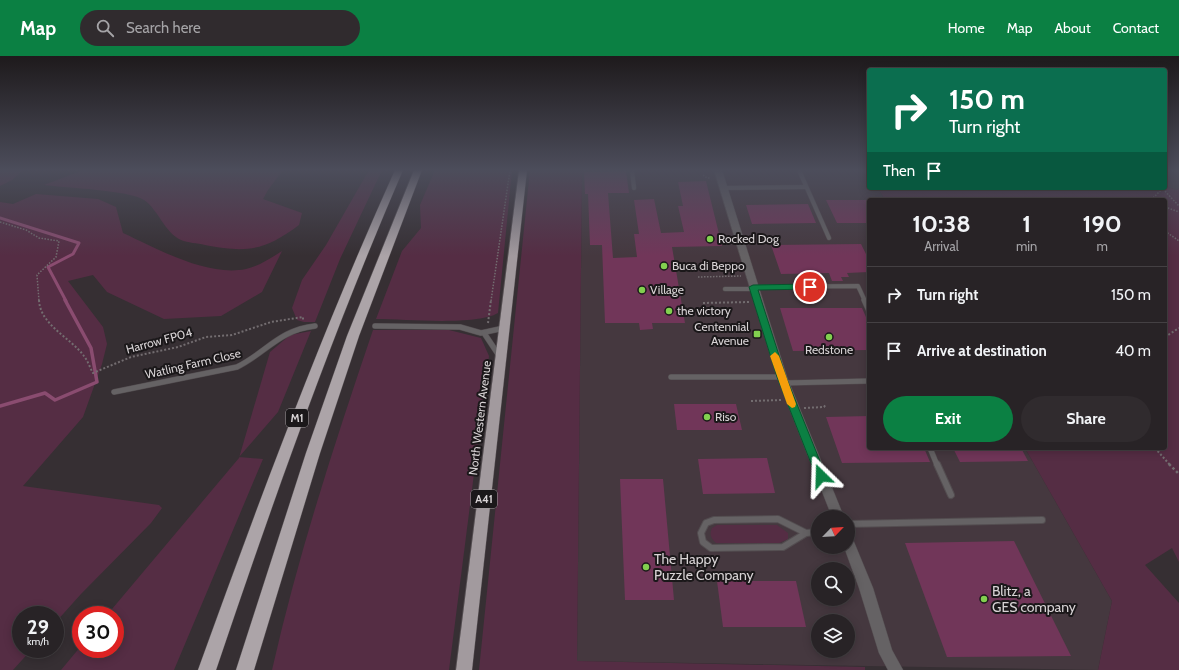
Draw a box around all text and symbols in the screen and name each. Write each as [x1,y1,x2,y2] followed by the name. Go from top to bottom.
[80,10,360,46] search box
[20,17,56,40] text: Map
[94,17,116,39] icon: search
[126,19,201,37] text: Search here
[948,19,985,37] text: Home
[1007,19,1032,37] text: Map
[1054,19,1091,37] text: About
[1113,19,1159,37] text: Contact
[949,82,1025,116] text: 150 m
[883,84,935,136] icon: right
[949,116,1020,138] text: Turn right
[923,160,945,182] icon: arrive
[883,162,915,180] text: Then
[912,209,971,238] text: 10:38
[1022,209,1031,238] text: 1
[1083,209,1122,238] text: 190
[718,231,780,246] place label: Rocked Dog
[705,234,715,244] marker: Rocked Dog
[924,238,959,254] text: Arrival
[1016,238,1037,254] text: min
[1096,238,1108,254] text: m
[672,258,745,273] place label: Buca di Beppo
[659,261,669,271] marker: Buca di Beppo
[793,270,827,304] pin
[799,276,821,298] icon: arrive
[650,282,684,297] place label: Village
[883,284,905,306] icon: right
[637,285,647,295] marker: Village
[917,286,978,304] text: Turn right
[1111,286,1151,304] text: 150 m
[677,303,731,318] place label: the victory
[664,306,674,316] marker: the victory
[694,319,749,348] place label: Centennial Avenue
[124,324,194,357] street label: Harrow FP04
[752,329,762,339] marker: Centennial Avenue
[824,332,834,342] marker: Redstone
[883,340,905,362] icon: arrive
[805,342,853,357] place label: Redstone
[917,342,1047,360] text: Arrive at destination
[1115,342,1151,360] text: 40 m
[144,345,242,382] street label: Watling Farm Close
[465,360,494,476] street label: North Western Avenue
[883,396,1013,442] button: Exit
[1021,396,1151,442] button: Share
[286,409,308,427] road number: M1
[715,409,737,424] place label: Riso
[702,412,712,422] marker: Riso
[800,455,842,497] position arrow
[471,490,497,508] road number: A41
[811,510,855,554] north arrow
[811,510,855,658] map controls
[654,550,754,584] place label: The Happy Puzzle Company
[641,562,651,572] marker: The Happy Puzzle Company
[811,562,855,606] button: search
[992,582,1076,616] place label: Blitz, a GES company
[979,594,989,604] marker: Blitz, a GES company
[72,606,124,658] speed limit sign: 30
[811,614,855,658] button: layers
[27,615,49,639] text: 29
[27,635,49,648] text: km/h

